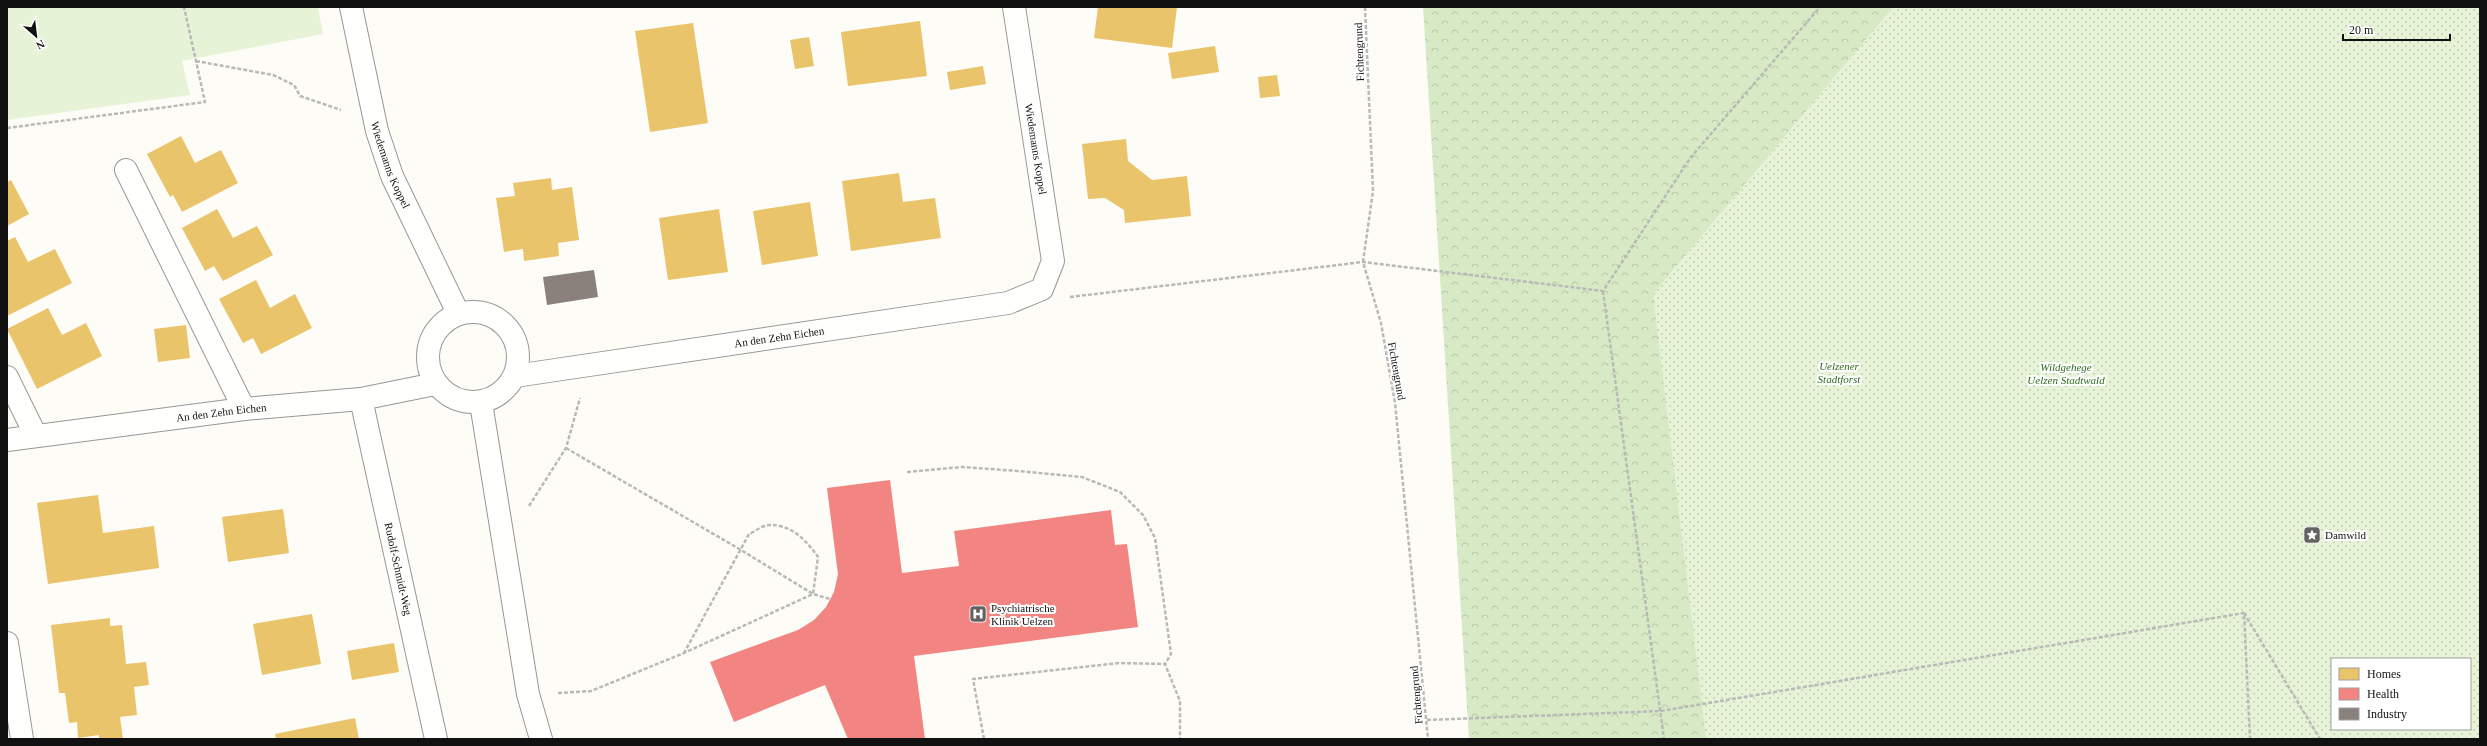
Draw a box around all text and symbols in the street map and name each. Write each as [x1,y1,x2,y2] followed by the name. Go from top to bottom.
[16,16,56,56] north arrow
[2343,16,2450,42] scale bar
[1352,22,1366,82] street label: Fichtengrund
[2349,23,2374,37] text: 20 m
[34,38,47,52] text: N
[1023,103,1049,195] street label: Wiedemanns Koppel
[369,120,413,210] street label: Wiedemanns Koppel
[733,324,825,349] street label: An den Zehn Eichen
[1386,341,1408,401] street label: Fichtengrund
[1818,360,1861,385] park label: Uelzener Stadtforst
[2027,361,2105,386] park label: Wildgehege Uelzen Stadtwald
[175,401,267,424] street label: An den Zehn Eichen
[382,521,415,617] street label: Rudolf-Schmidt-Weg
[2302,525,2322,545] place icon: Damwild
[2325,529,2366,541] place label: Damwild
[991,602,1055,627] place label: Psychiatrische Klinik Uelzen
[968,604,988,624] hospital icon: Psychiatrische Klinik Uelzen
[2331,658,2471,730] legend
[1407,665,1425,725] street label: Fichtengrund
[2367,667,2401,681] text: Homes
[2367,687,2399,701] text: Health
[2367,707,2407,721] text: Industry

